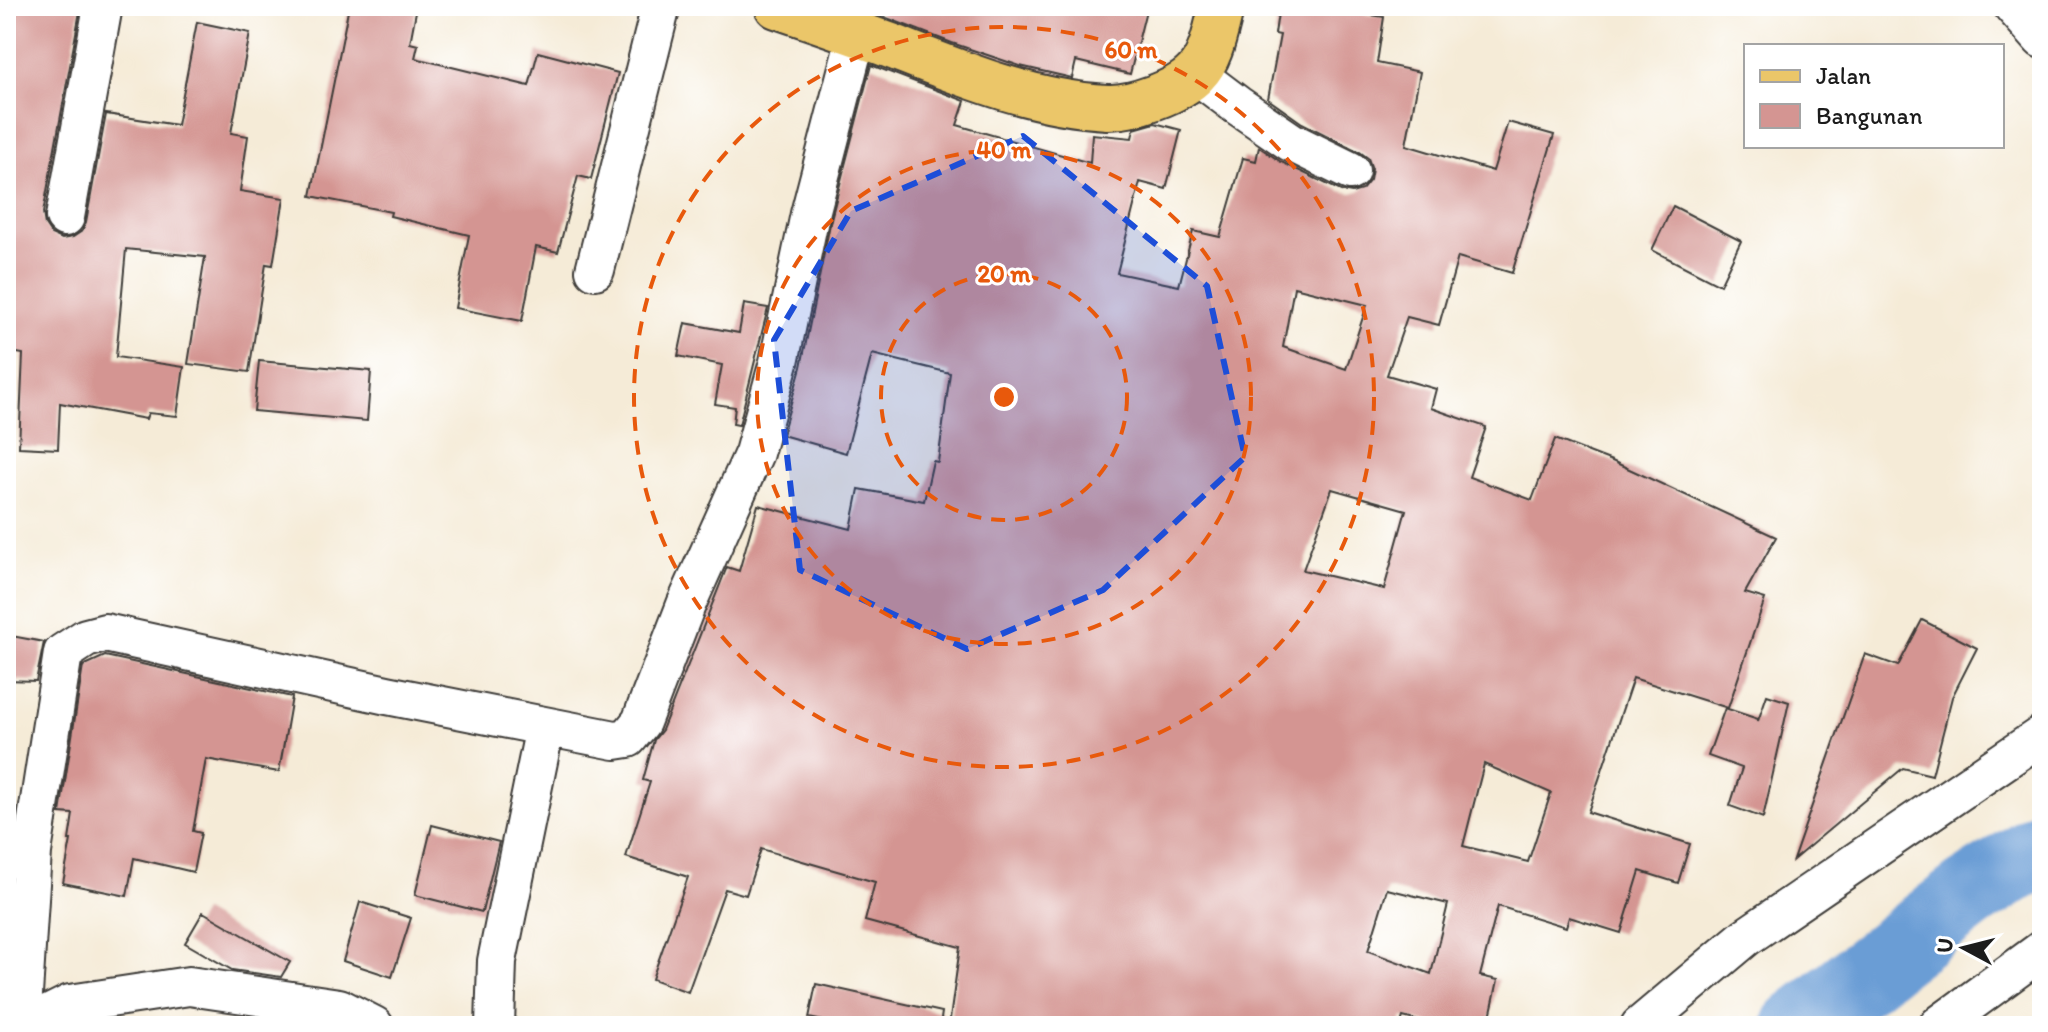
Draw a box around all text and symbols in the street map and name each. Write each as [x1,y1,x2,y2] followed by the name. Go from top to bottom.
[1104,35,1158,64] text: 60 m
[1744,44,2004,148] legend
[1816,61,1871,90] text: Jalan
[1816,101,1923,130] text: Bangunan
[977,135,1032,164] text: 40 m
[978,259,1031,288] text: 20 m
[990,383,1018,411] centre of rings
[1924,908,2004,988] north arrow
[1930,937,1959,955] text: U

